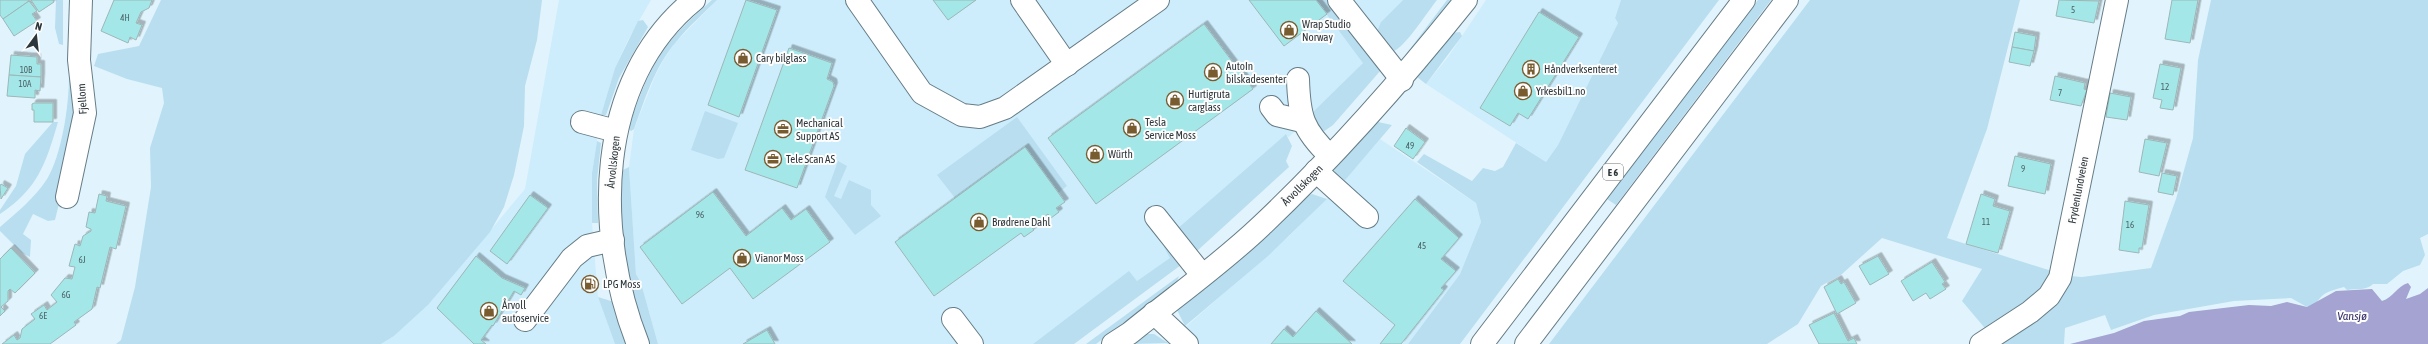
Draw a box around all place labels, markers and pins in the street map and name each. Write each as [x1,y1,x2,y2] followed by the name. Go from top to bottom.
[1302,18,1351,43] place label: Wrap Studio Norway
[1279,20,1299,40] shop icon: Wrap Studio Norway
[733,48,753,68] shop icon: Cary bilglass
[756,52,806,64] place label: Cary bilglass
[1521,59,1541,79] building icon: Håndverksenteret
[1226,60,1287,85] place label: AutoIn bilskadesenter
[1203,62,1223,82] shop icon: AutoIn bilskadesenter
[1544,63,1617,75] place label: Håndverksenteret
[1513,81,1533,101] shop icon: Yrkesbil1.no
[1536,85,1586,97] place label: Yrkesbil1.no
[1188,88,1230,113] place label: Hurtigruta carglass
[1165,90,1185,110] shop icon: Hurtigruta carglass
[1145,116,1196,141] place label: Tesla Service Moss
[796,117,843,142] place label: Mechanical Support AS
[1122,118,1142,138] shop icon: Tesla Service Moss
[773,119,793,139] office icon: Mechanical Support AS
[1085,144,1105,164] shop icon: Würth
[1108,148,1133,160] place label: Würth
[763,149,783,169] office icon: Tele Scan AS
[786,153,836,165] place label: Tele Scan AS
[969,212,989,232] shop icon: Brødrene Dahl
[992,216,1051,228] place label: Brødrene Dahl
[732,248,752,268] shop icon: Vianor Moss
[755,252,804,264] place label: Vianor Moss
[580,274,600,294] fuel station icon: LPG Moss
[603,278,640,290] place label: LPG Moss
[502,298,549,324] place label: Årvoll autoservice
[479,301,499,321] shop icon: Årvoll autoservice

